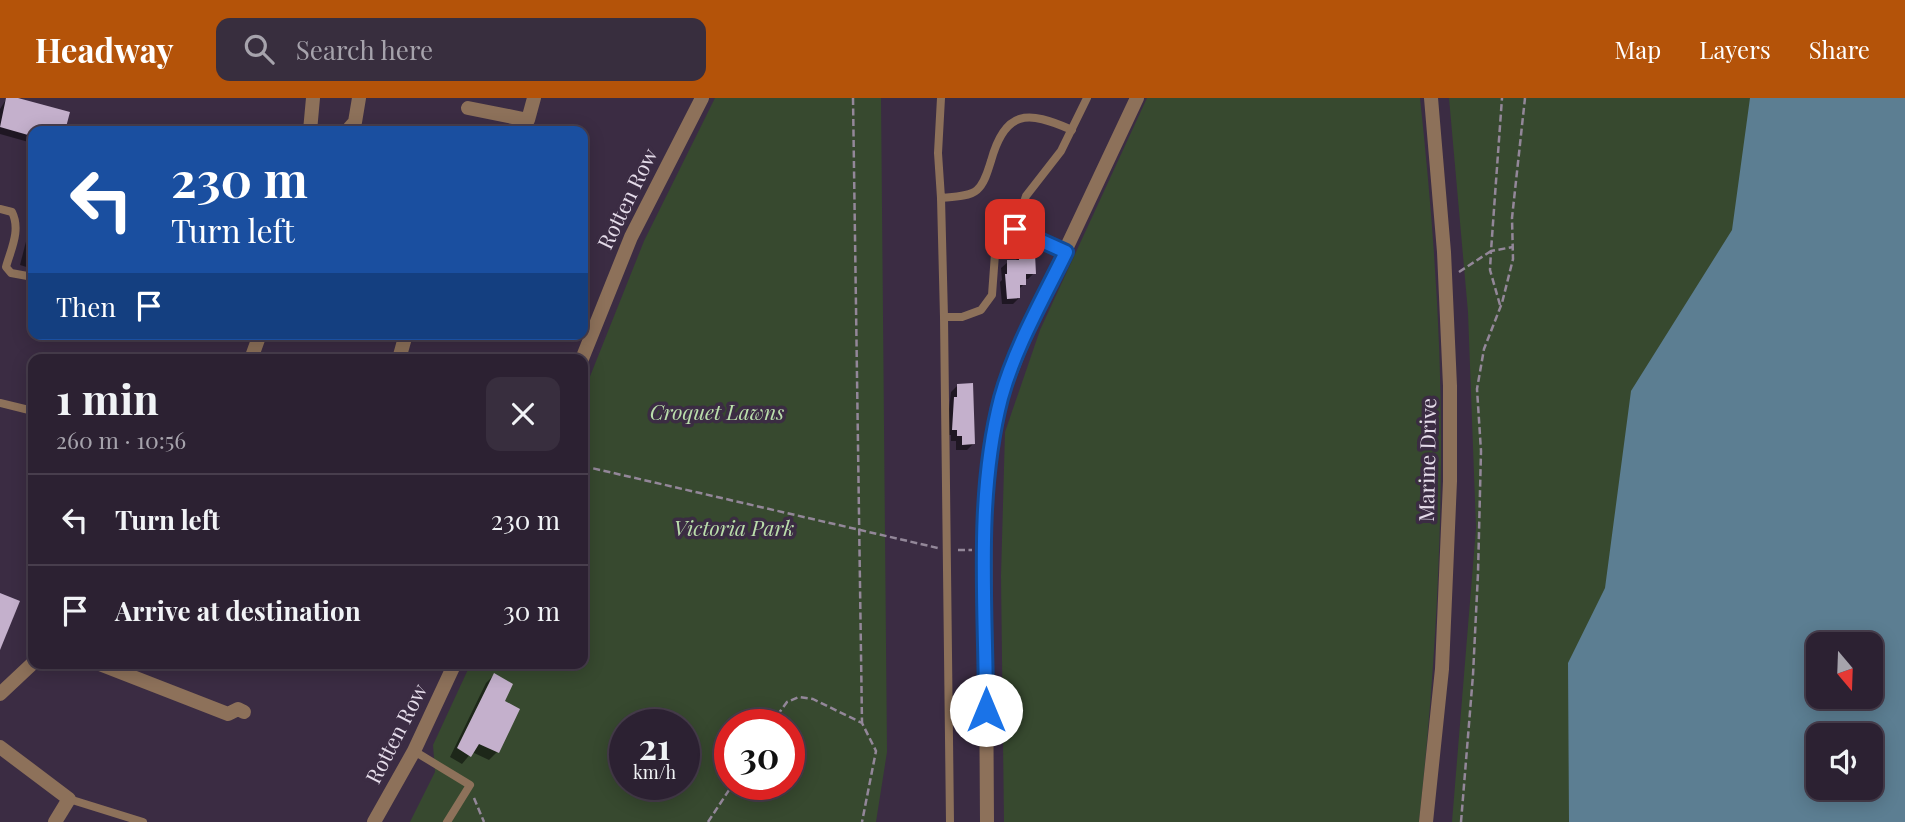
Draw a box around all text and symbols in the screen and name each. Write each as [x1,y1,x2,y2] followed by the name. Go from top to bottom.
[216,18,706,81] search box
[35,27,174,71] text: Headway
[240,30,278,68] icon: search
[296,32,433,67] text: Search here
[1615,33,1661,65] text: Map
[1699,33,1771,65] text: Layers
[1809,33,1870,65] text: Share
[590,142,663,253] street label: Rotten Row
[171,145,308,210] text: 230 m
[56,154,147,245] icon: left
[985,199,1045,259] pin
[171,208,295,251] text: Turn left
[996,210,1034,248] icon: arrive
[130,287,168,325] icon: arrive
[56,289,116,324] text: Then
[56,370,159,426] text: 1 min
[486,377,560,451] button: close
[650,397,784,425] park label: Croquet Lawns
[1411,398,1441,522] street label: Marine Drive
[56,424,186,455] text: 260 m · 10:56
[56,501,94,539] icon: left
[115,502,220,537] text: Turn left
[491,502,560,537] text: 230 m
[674,513,794,541] park label: Victoria Park
[56,592,94,630] icon: arrive
[115,593,361,628] text: Arrive at destination
[503,593,560,628] text: 30 m
[1806,632,1883,709] north arrow
[1806,632,1883,800] map controls
[949,673,1023,747] position arrow
[358,678,433,788] street label: Rotten Row
[714,709,805,800] speed limit sign: 30
[639,722,670,769] text: 21
[1806,723,1883,800] button: sound
[633,760,676,784] text: km/h

